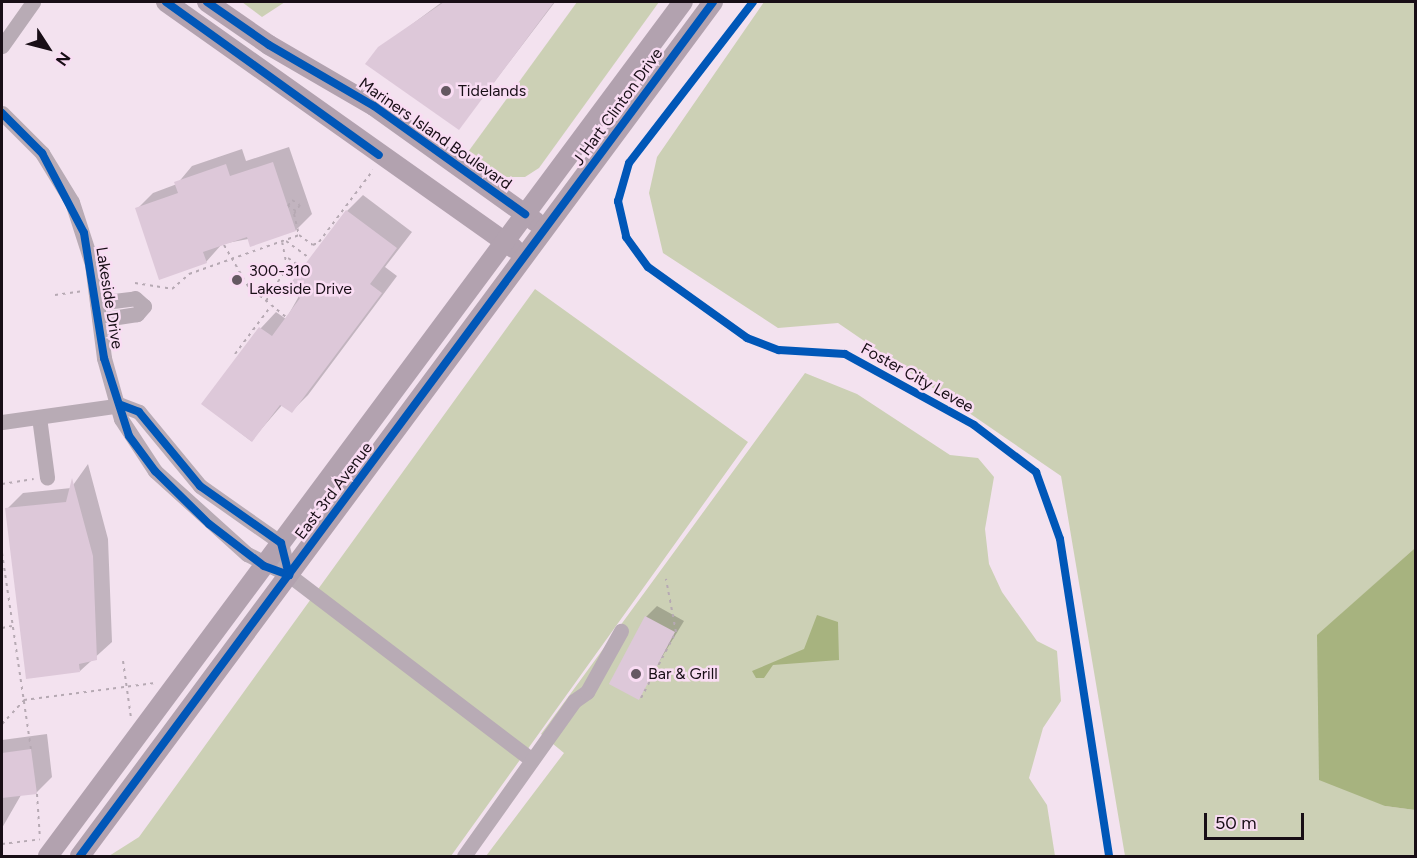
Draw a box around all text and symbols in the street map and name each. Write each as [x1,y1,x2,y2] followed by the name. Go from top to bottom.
[18,18,78,78] north arrow
[569,44,667,170] street label: J Hart Clinton Drive
[52,48,74,69] text: N
[355,74,515,194] street label: Mariners Island Boulevard
[458,81,526,101] place label: Tidelands
[439,84,453,98] marker: Tidelands
[91,246,127,350] street label: Lakeside Drive
[249,261,352,299] place label: 300-310 Lakeside Drive
[230,273,244,287] marker: 300-310 Lakeside Drive
[857,339,977,417] street label: Foster City Levee
[291,439,377,543] street label: East 3rd Avenue
[648,664,718,684] place label: Bar & Grill
[629,667,643,681] marker: Bar & Grill
[1207,801,1308,839] scale bar
[1215,812,1257,834] text: 50 m

